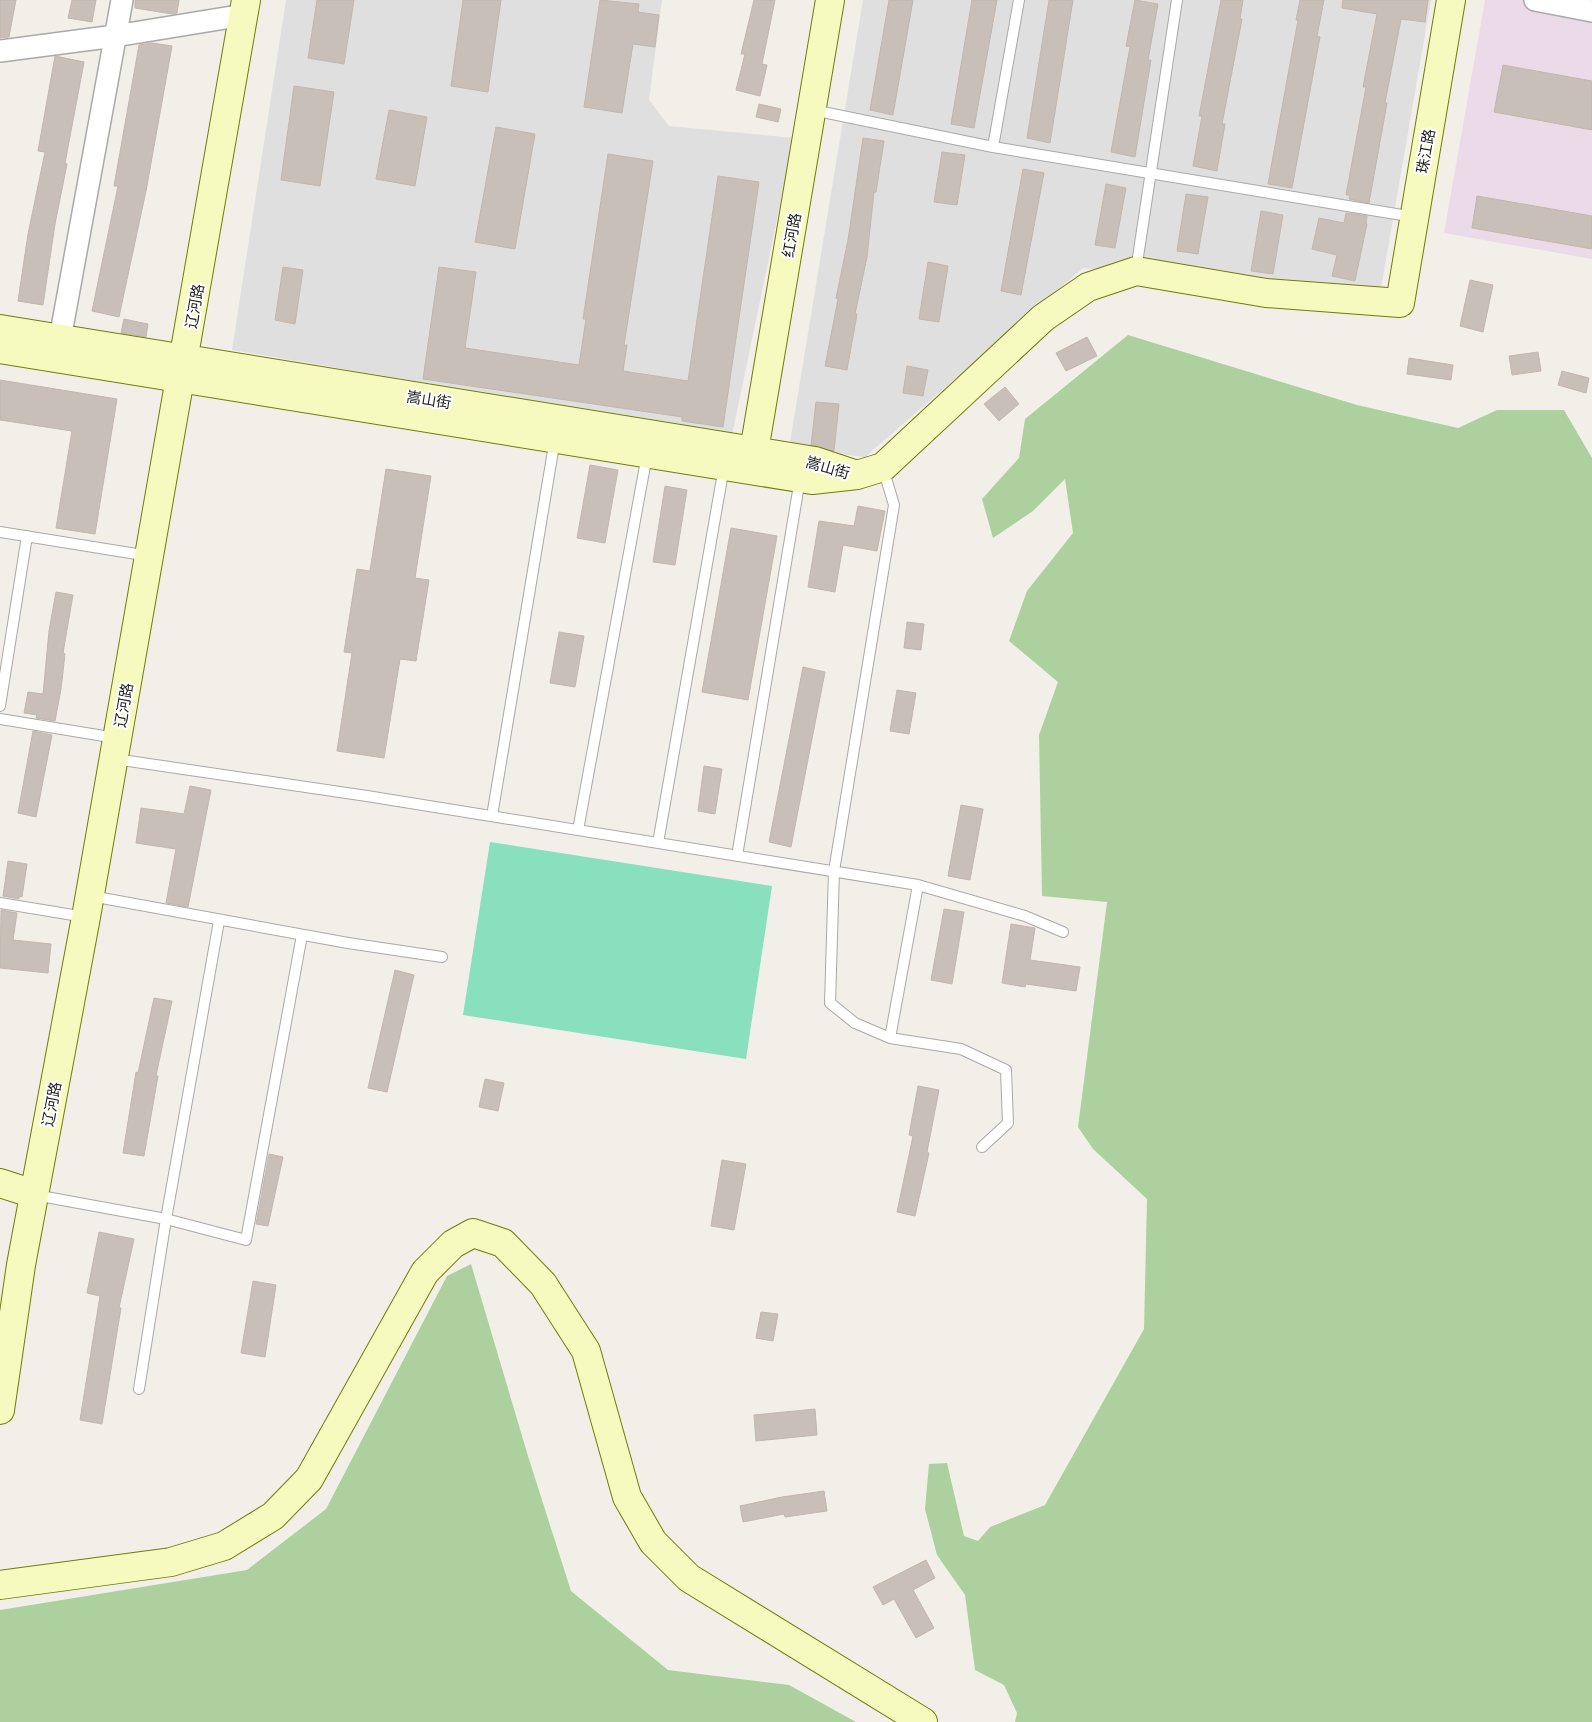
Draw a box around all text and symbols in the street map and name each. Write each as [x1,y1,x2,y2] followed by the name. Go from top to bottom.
[1412,127,1438,175] street label: 珠江路
[778,211,804,259] street label: 红河路
[181,282,207,330] street label: 辽河路
[405,387,453,411] street label: 嵩山街
[804,452,852,482] street label: 嵩山街
[110,681,136,729] street label: 辽河路
[38,1080,64,1128] street label: 辽河路

